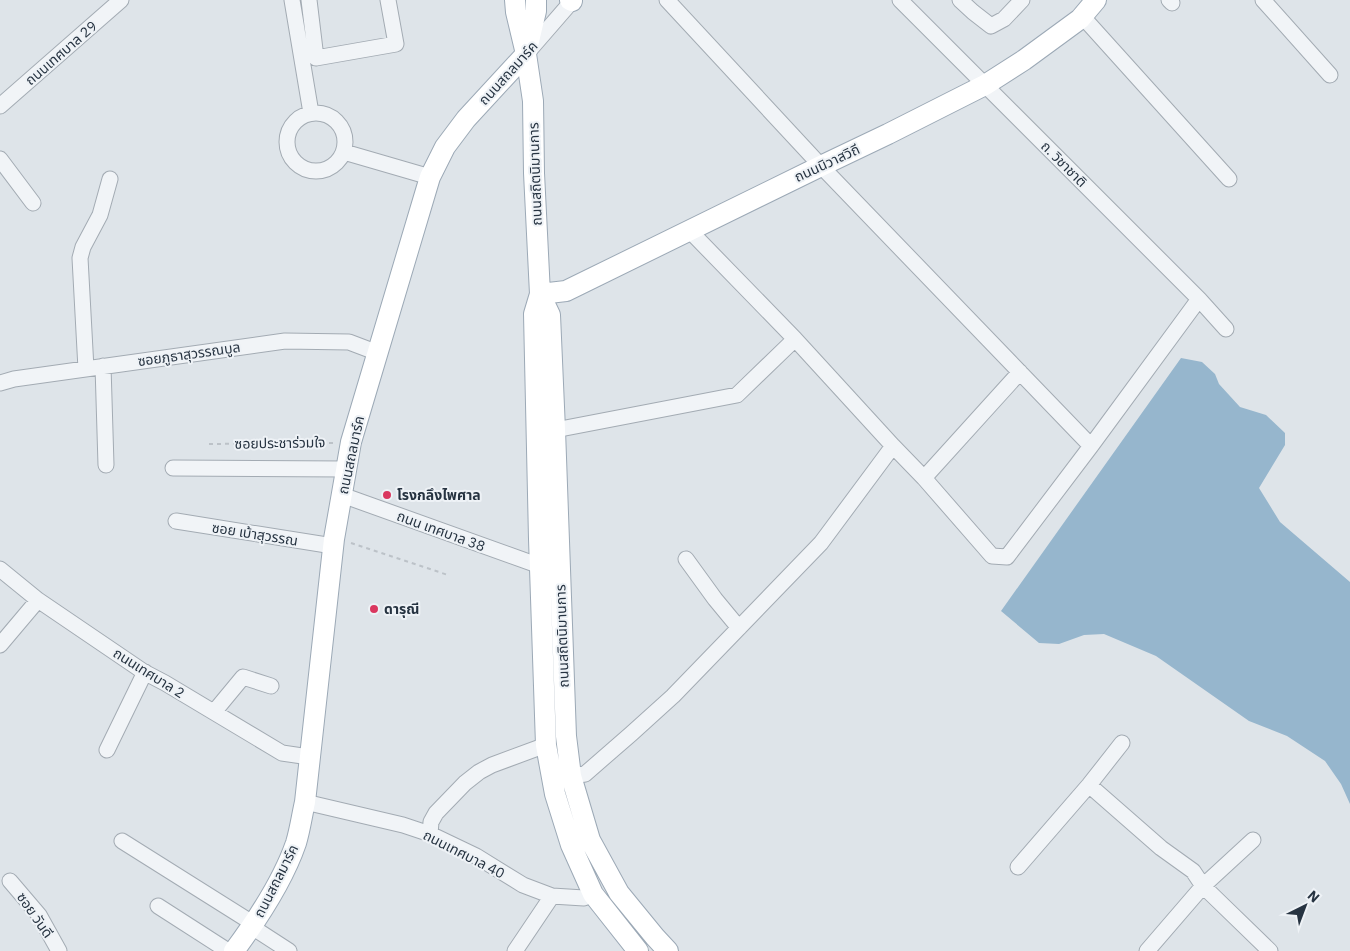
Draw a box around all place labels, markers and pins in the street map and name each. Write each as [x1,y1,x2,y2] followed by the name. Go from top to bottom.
[397,486,481,504] place label: โรงกลึงไพศาล
[381,489,393,501] marker: โรงกลึงไพศาล
[384,600,419,618] place label: ดารุณี
[368,603,380,615] marker: ดารุณี

